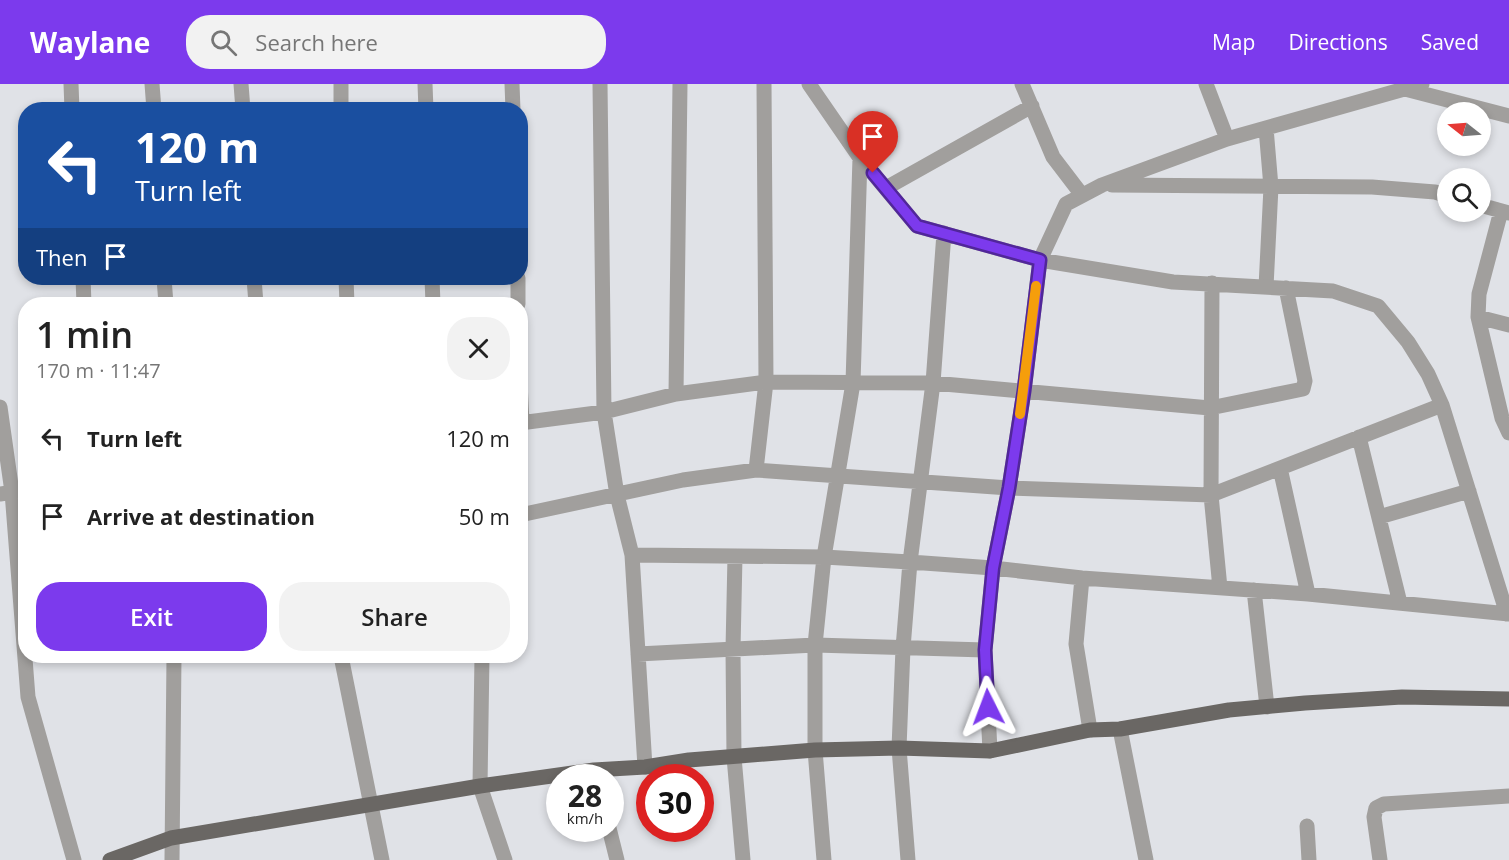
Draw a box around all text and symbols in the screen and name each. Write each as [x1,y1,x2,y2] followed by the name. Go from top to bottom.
[186,15,606,69] search box
[30,23,150,61] text: Waylane
[207,26,240,59] icon: search
[255,27,378,57] text: Search here
[1212,28,1255,56] text: Map
[1288,28,1388,56] text: Directions
[1421,28,1479,56] text: Saved
[1437,102,1491,156] north arrow
[1437,102,1491,222] map controls
[847,111,898,173] pin
[135,118,259,175] text: 120 m
[856,120,889,153] icon: arrive
[36,126,114,204] icon: left
[1437,168,1491,222] button: search
[135,172,242,209] text: Turn left
[99,240,132,273] icon: arrive
[36,242,87,272] text: Then
[36,310,133,359] text: 1 min
[447,317,510,380] button: close
[36,357,161,384] text: 170 m · 11:47
[36,422,69,455] icon: left
[87,423,182,453] text: Turn left
[446,423,510,453] text: 120 m
[36,500,69,533] icon: arrive
[87,501,315,531] text: Arrive at destination
[459,501,510,531] text: 50 m
[36,582,267,651] button: Exit
[279,582,510,651] button: Share
[956,675,1020,739] position arrow
[636,764,714,842] speed limit sign: 30
[568,775,602,816] text: 28
[567,808,603,828] text: km/h

